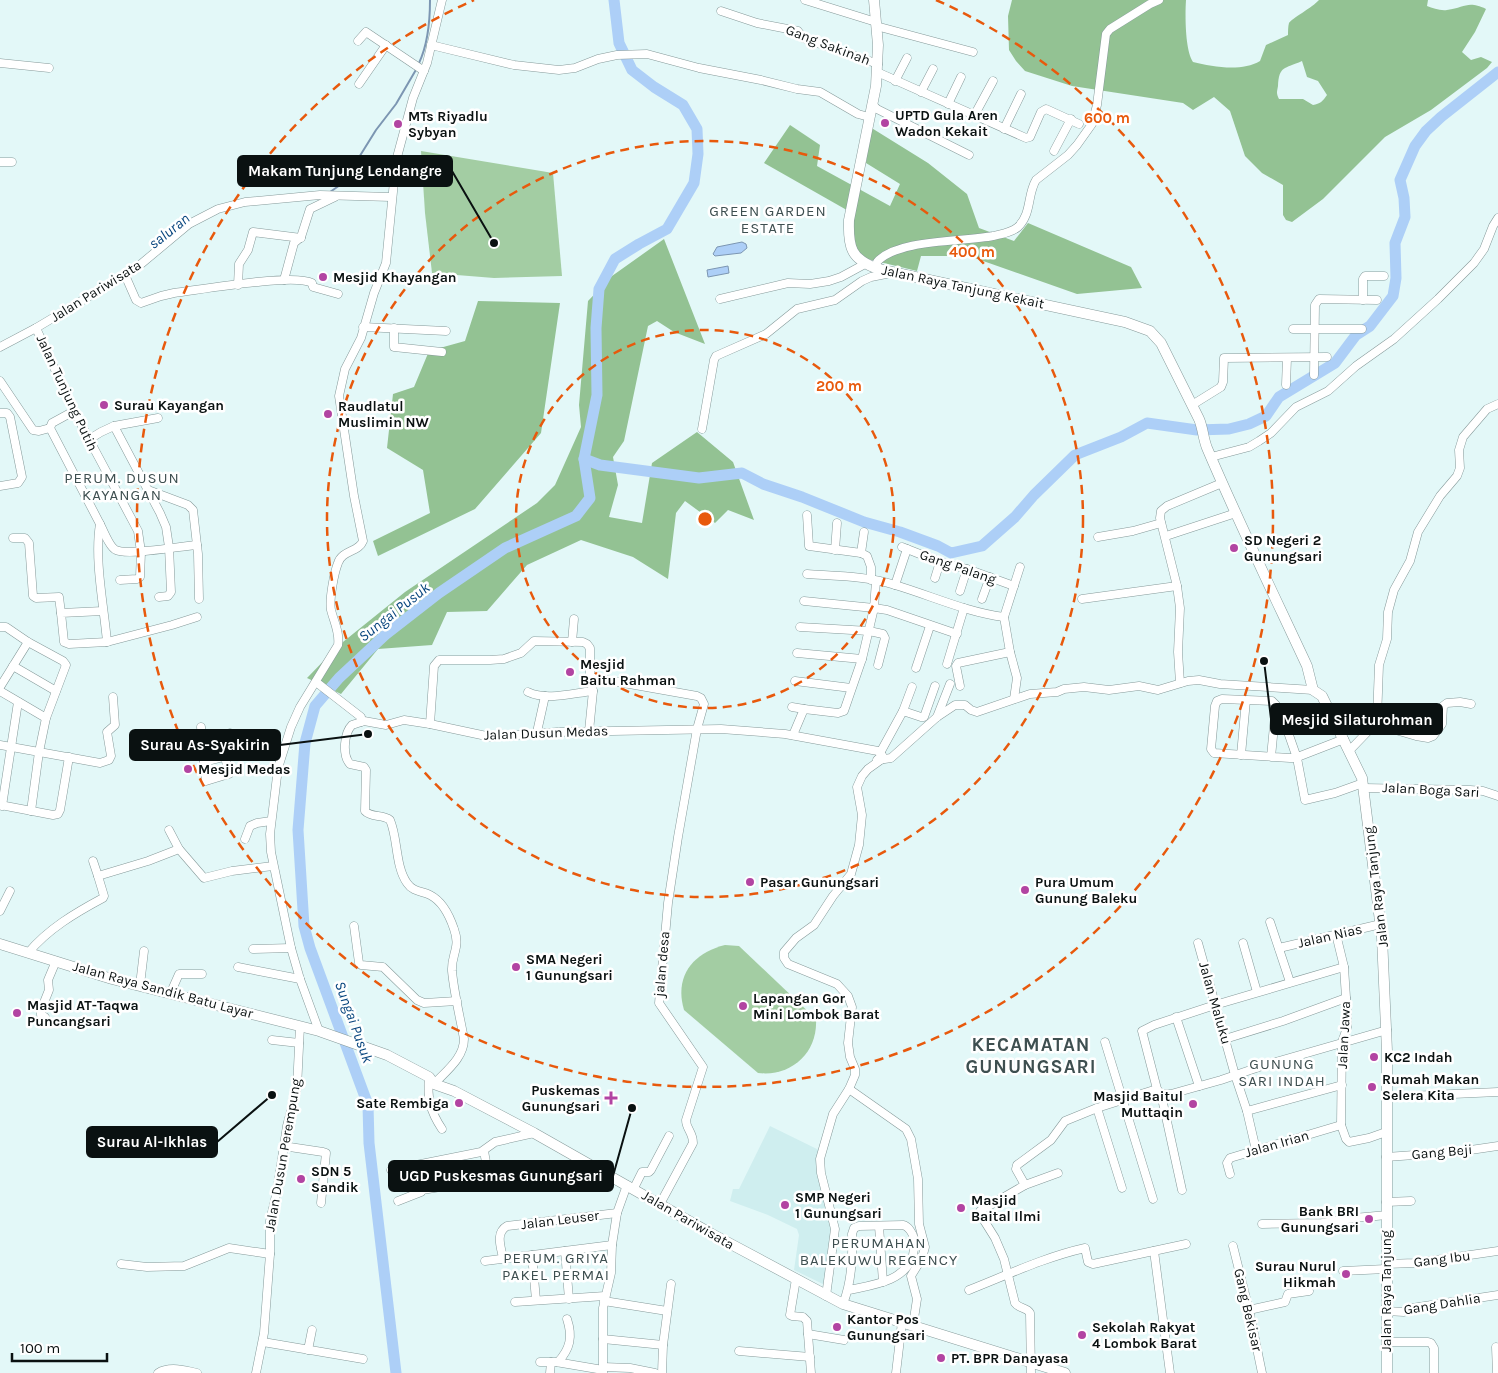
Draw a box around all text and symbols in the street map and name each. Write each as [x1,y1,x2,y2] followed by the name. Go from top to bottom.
[783,21,873,69] street label: Gang Sakinah
[895,107,998,140] place label: UPTD Gula Aren Wadon Kekait
[408,108,488,141] place label: MTs Riyadlu Sybyan
[1084,109,1130,127] text: 600 m
[879,117,891,129] marker: UPTD Gula Aren Wadon Kekait
[392,118,404,130] marker: MTs Riyadlu Sybyan
[238,156,452,186] callout: Makam Tunjung Lendangre
[248,162,442,180] text: Makam Tunjung Lendangre
[709,202,827,237] district label: GREEN GARDEN ESTATE
[145,209,193,253] water label: saluran
[949,243,995,261] text: 400 m
[47,256,145,326] street label: Jalan Pariwisata
[880,261,1046,313] street label: Jalan Raya Tanjung Kekait
[333,269,457,286] place label: Mesjid Khayangan
[317,271,329,283] marker: Mesjid Khayangan
[33,332,101,454] street label: Jalan Tunjung Putih
[816,377,862,395] text: 200 m
[114,397,224,414] place label: Surau Kayangan
[338,398,429,431] place label: Raudlatul Muslimin NW
[98,399,110,411] marker: Surau Kayangan
[322,408,334,420] marker: Raudlatul Muslimin NW
[64,469,180,504] district label: PERUM. DUSUN KAYANGAN
[696,510,714,528] centre of rings
[1244,532,1322,565] place label: SD Negeri 2 Gunungsari
[1228,542,1240,554] marker: SD Negeri 2 Gunungsari
[917,546,999,588] street label: Gang Palang
[355,578,434,645] water label: Sungai Pusuk
[580,656,676,689] place label: Mesjid Baitu Rahman
[564,666,576,678] marker: Mesjid Baitu Rahman
[1271,704,1442,734] callout: Mesjid Silaturohman
[1281,711,1433,729] text: Mesjid Silaturohman
[483,722,609,744] street label: Jalan Dusun Medas
[130,730,280,760] callout: Surau As-Syakirin
[140,736,270,754] text: Surau As-Syakirin
[198,761,290,778] place label: Mesjid Medas
[182,763,194,775] marker: Mesjid Medas
[1382,779,1480,801] street label: Jalan Boga Sari
[1360,825,1392,948] street label: Jalan Raya Tanjung
[760,874,879,891] place label: Pasar Gunungsari
[1035,874,1137,907] place label: Pura Umum Gunung Baleku
[744,876,756,888] marker: Pasar Gunungsari
[1019,884,1031,896] marker: Pura Umum Gunung Baleku
[1296,920,1364,952] street label: Jalan Nias
[650,930,673,1000] street label: jalan desa
[526,951,613,984] place label: SMA Negeri 1 Gunungsari
[71,958,256,1023] street label: Jalan Raya Sandik Batu Layar
[1195,960,1235,1046] street label: Jalan Maluku
[510,961,522,973] marker: SMA Negeri 1 Gunungsari
[331,979,377,1066] water label: Sungai Pusuk
[753,990,880,1023] place label: Lapangan Gor Mini Lombok Barat
[27,997,139,1030] place label: Masjid AT-Taqwa Puncangsari
[737,1000,749,1012] marker: Lapangan Gor Mini Lombok Barat
[1334,1001,1354,1069] street label: Jalan Jawa
[11,1007,23,1019] marker: Masjid AT-Taqwa Puncangsari
[965,1034,1097,1078] district label: KECAMATAN GUNUNGSARI
[1384,1049,1453,1066] place label: KC2 Indah
[1368,1051,1380,1063] marker: KC2 Indah
[1238,1055,1326,1090] district label: GUNUNG SARI INDAH
[1382,1071,1479,1104] place label: Rumah Makan Selera Kita
[261,1077,305,1233] street label: Jalan Dusun Perempung
[1366,1081,1378,1093] marker: Rumah Makan Selera Kita
[522,1082,600,1115] place label: Puskemas Gunungsari
[1093,1088,1183,1121] place label: Masjid Baitul Muttaqin
[604,1091,618,1105] marker: Puskemas Gunungsari
[356,1095,449,1112] place label: Sate Rembiga
[453,1097,465,1109] marker: Sate Rembiga
[1187,1098,1199,1110] marker: Masjid Baitul Muttaqin
[87,1127,217,1157] callout: Surau Al-Ikhlas
[1243,1127,1311,1161] street label: Jalan Irian
[97,1133,207,1151] text: Surau Al-Ikhlas
[1411,1141,1473,1163] street label: Gang Beji
[389,1161,613,1191] callout: UGD Puskesmas Gunungsari
[311,1163,359,1196] place label: SDN 5 Sandik
[399,1167,603,1185] text: UGD Puskesmas Gunungsari
[295,1173,307,1185] marker: SDN 5 Sandik
[639,1187,737,1253] street label: Jalan Pariwisata
[795,1189,882,1222] place label: SMP Negeri 1 Gunungsari
[971,1192,1041,1225] place label: Masjid Baital Ilmi
[779,1199,791,1211] marker: SMP Negeri 1 Gunungsari
[955,1202,967,1214] marker: Masjid Baital Ilmi
[1281,1203,1359,1236] place label: Bank BRI Gunungsari
[520,1207,601,1233] street label: Jalan Leuser
[1363,1213,1375,1225] marker: Bank BRI Gunungsari
[1378,1230,1395,1352] street label: Jalan Raya Tanjung
[800,1234,958,1269] district label: PERUMAHAN BALEKUWU REGENCY
[1413,1247,1471,1271] street label: Gang Ibu
[502,1249,610,1284] district label: PERUM. GRIYA PAKEL PERMAI
[1255,1258,1336,1291] place label: Surau Nurul Hikmah
[1230,1267,1266,1354] street label: Gang Bekisar
[1340,1268,1352,1280] marker: Surau Nurul Hikmah
[1402,1290,1482,1318] street label: Gang Dahlia
[847,1311,925,1344] place label: Kantor Pos Gunungsari
[1092,1319,1197,1352] place label: Sekolah Rakyat 4 Lombok Barat
[831,1321,843,1333] marker: Kantor Pos Gunungsari
[1076,1329,1088,1341] marker: Sekolah Rakyat 4 Lombok Barat
[12,1330,108,1362] scale bar
[20,1339,60,1357] text: 100 m
[951,1350,1068,1367] place label: PT. BPR Danayasa
[935,1352,947,1364] marker: PT. BPR Danayasa

